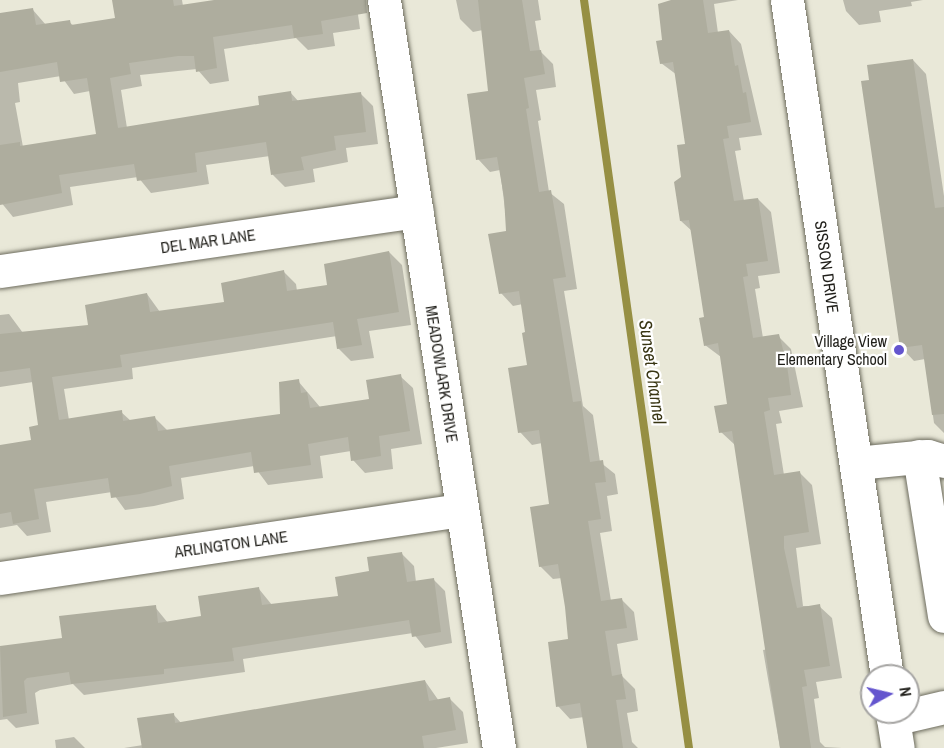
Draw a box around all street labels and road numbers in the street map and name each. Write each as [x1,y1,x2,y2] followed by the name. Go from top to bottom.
[811,219,843,315] street label: SISSON DRIVE
[159,225,257,257] street label: DEL MAR LANE
[422,304,462,444] street label: MEADOWLARK DRIVE
[173,527,289,561] street label: ARLINGTON LANE

